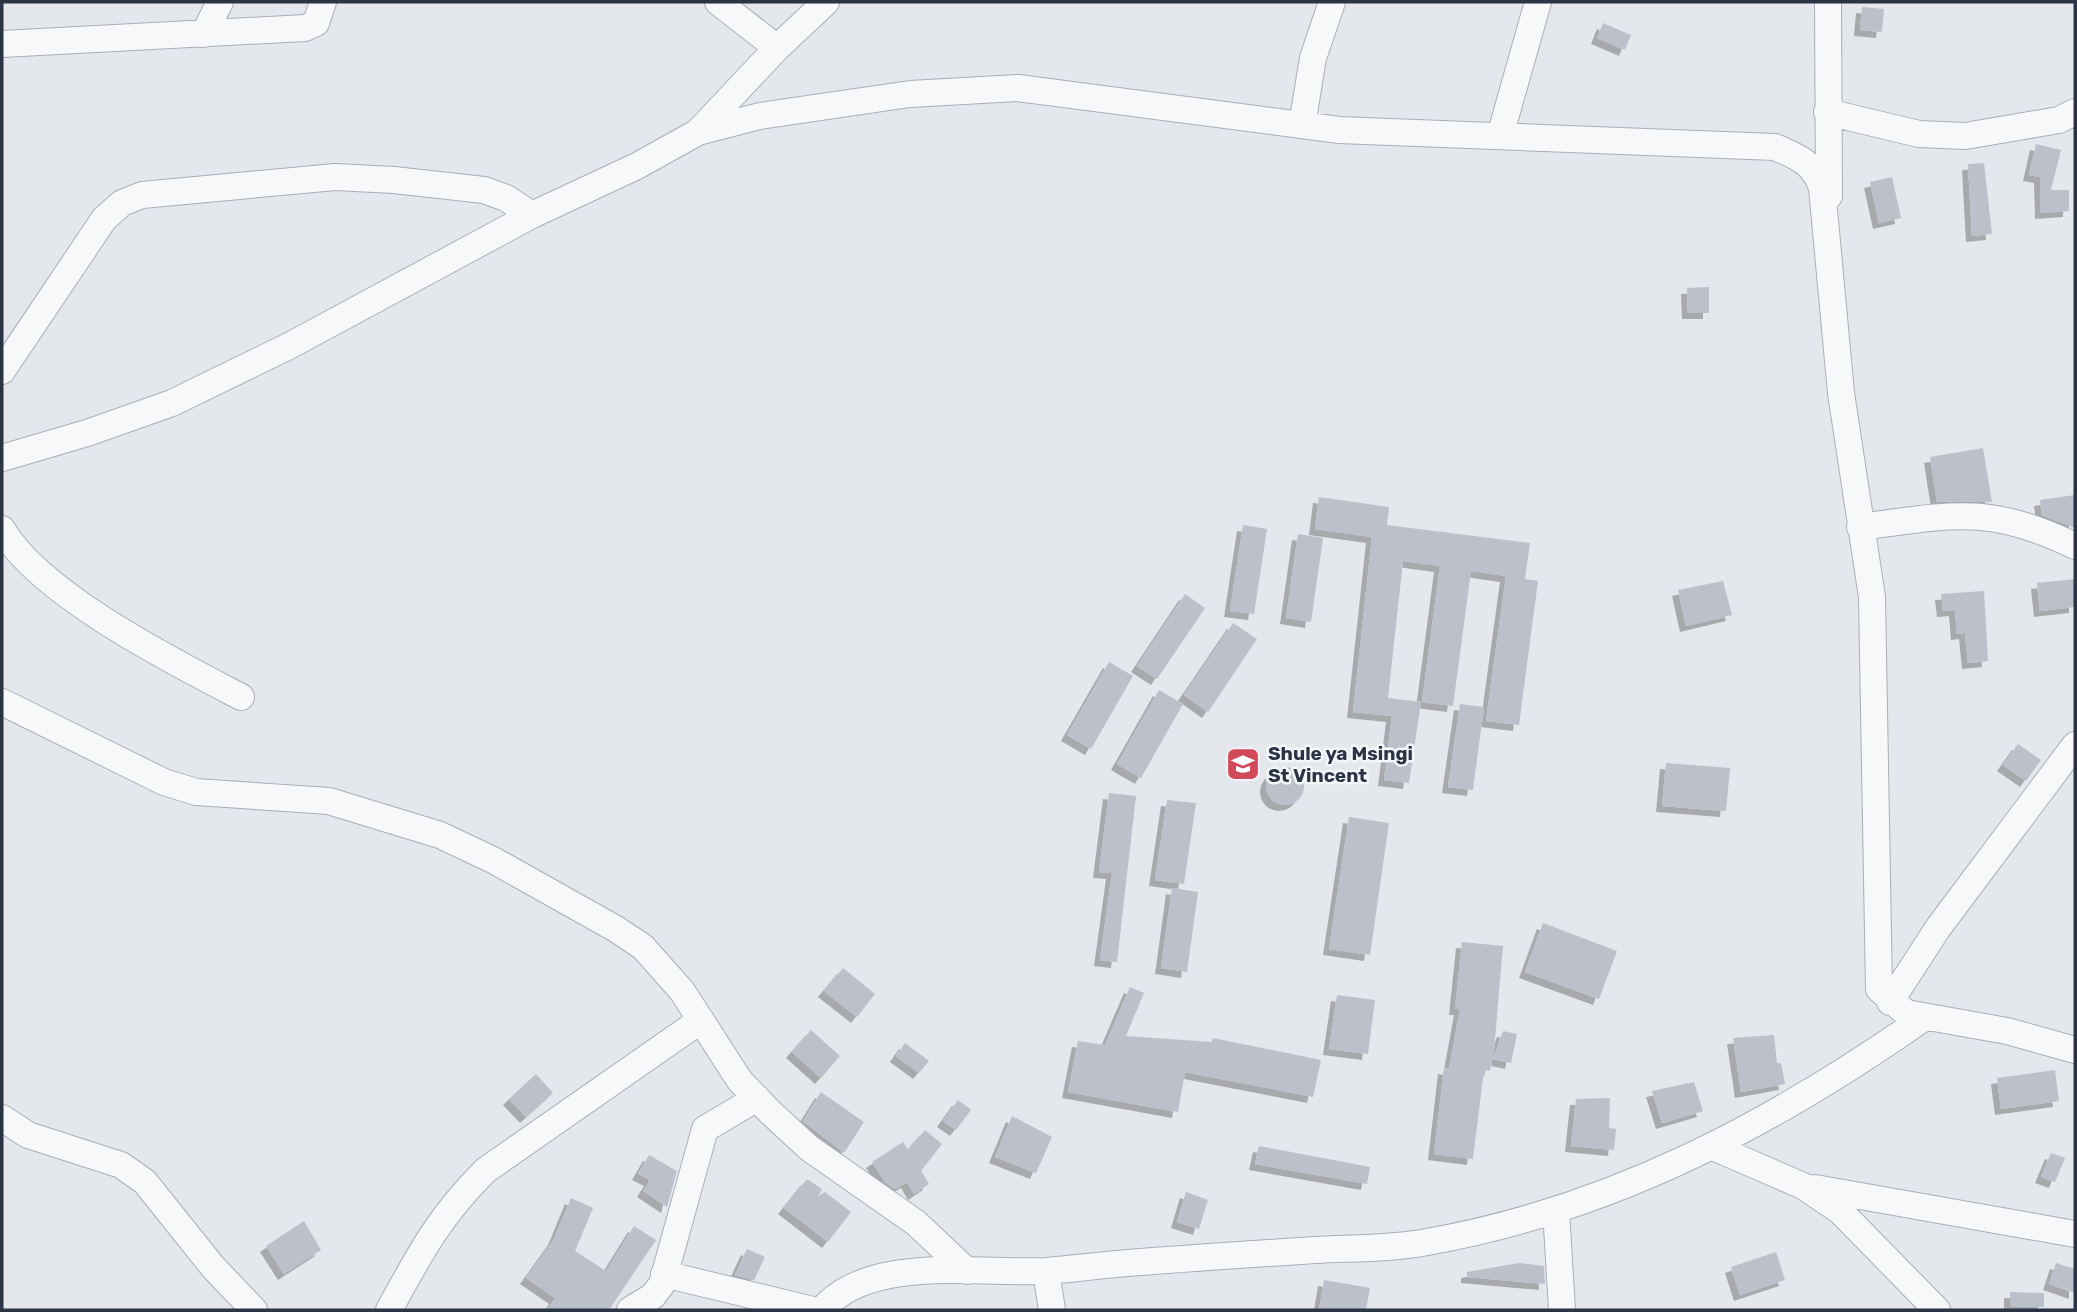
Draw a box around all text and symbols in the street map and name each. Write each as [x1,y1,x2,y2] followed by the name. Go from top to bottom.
[1268,742,1413,787] place label: Shule ya Msingi St Vincent
[1224,745,1262,783] school or university icon: Shule ya Msingi St Vincent

